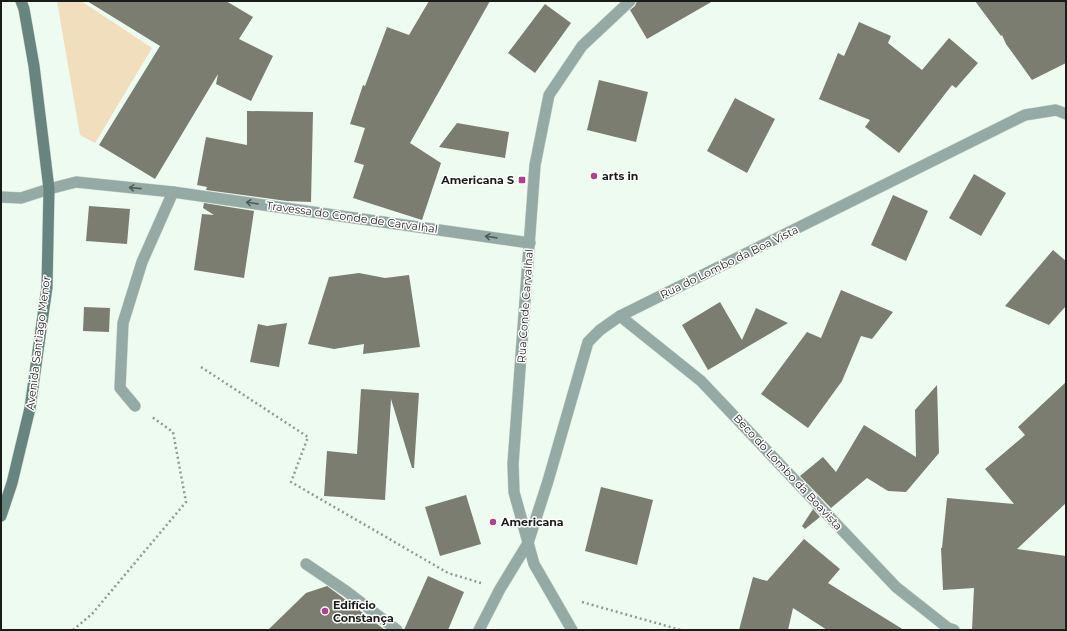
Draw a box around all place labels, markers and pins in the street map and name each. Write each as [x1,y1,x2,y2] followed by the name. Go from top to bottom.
[602,169,638,183] place label: arts in
[589,171,599,181] marker: arts in
[440,173,514,187] place label: Americana S
[517,175,527,185] marker: Americana S
[500,515,564,529] place label: Americana
[488,517,498,527] marker: Americana
[333,598,394,625] place label: Edifício Constança
[320,606,330,616] marker: Edifício Constança

